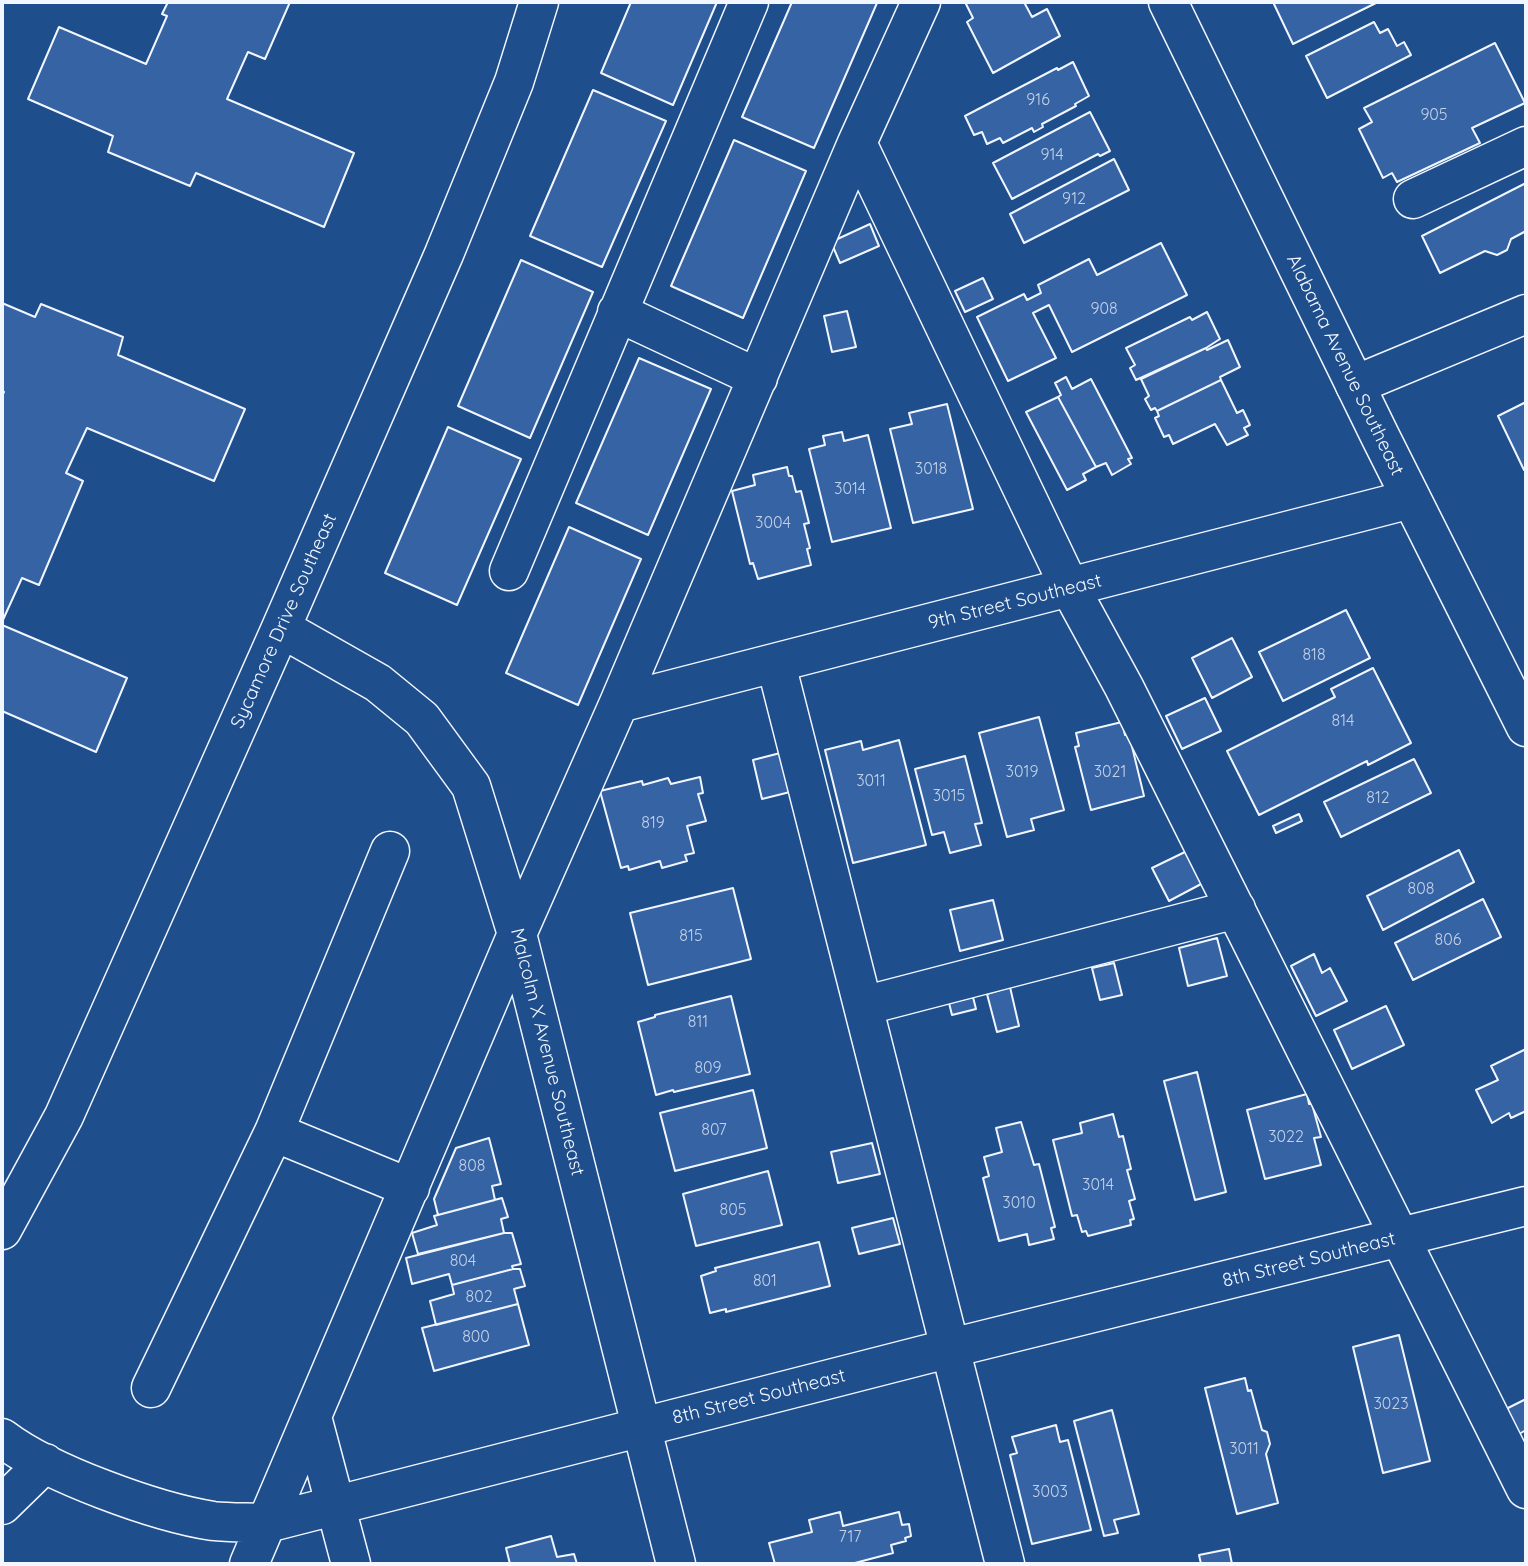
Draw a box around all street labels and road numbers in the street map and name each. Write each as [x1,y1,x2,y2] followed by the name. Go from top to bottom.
[1281,251,1409,479] street label: Alabama Avenue Southeast
[226,510,342,732] street label: Sycamore Drive Southeast
[926,569,1104,635] street label: 9th Street Southeast
[505,926,589,1178] street label: Malcolm X Avenue Southeast
[1220,1227,1398,1293] street label: 8th Street Southeast
[670,1364,848,1430] street label: 8th Street Southeast

